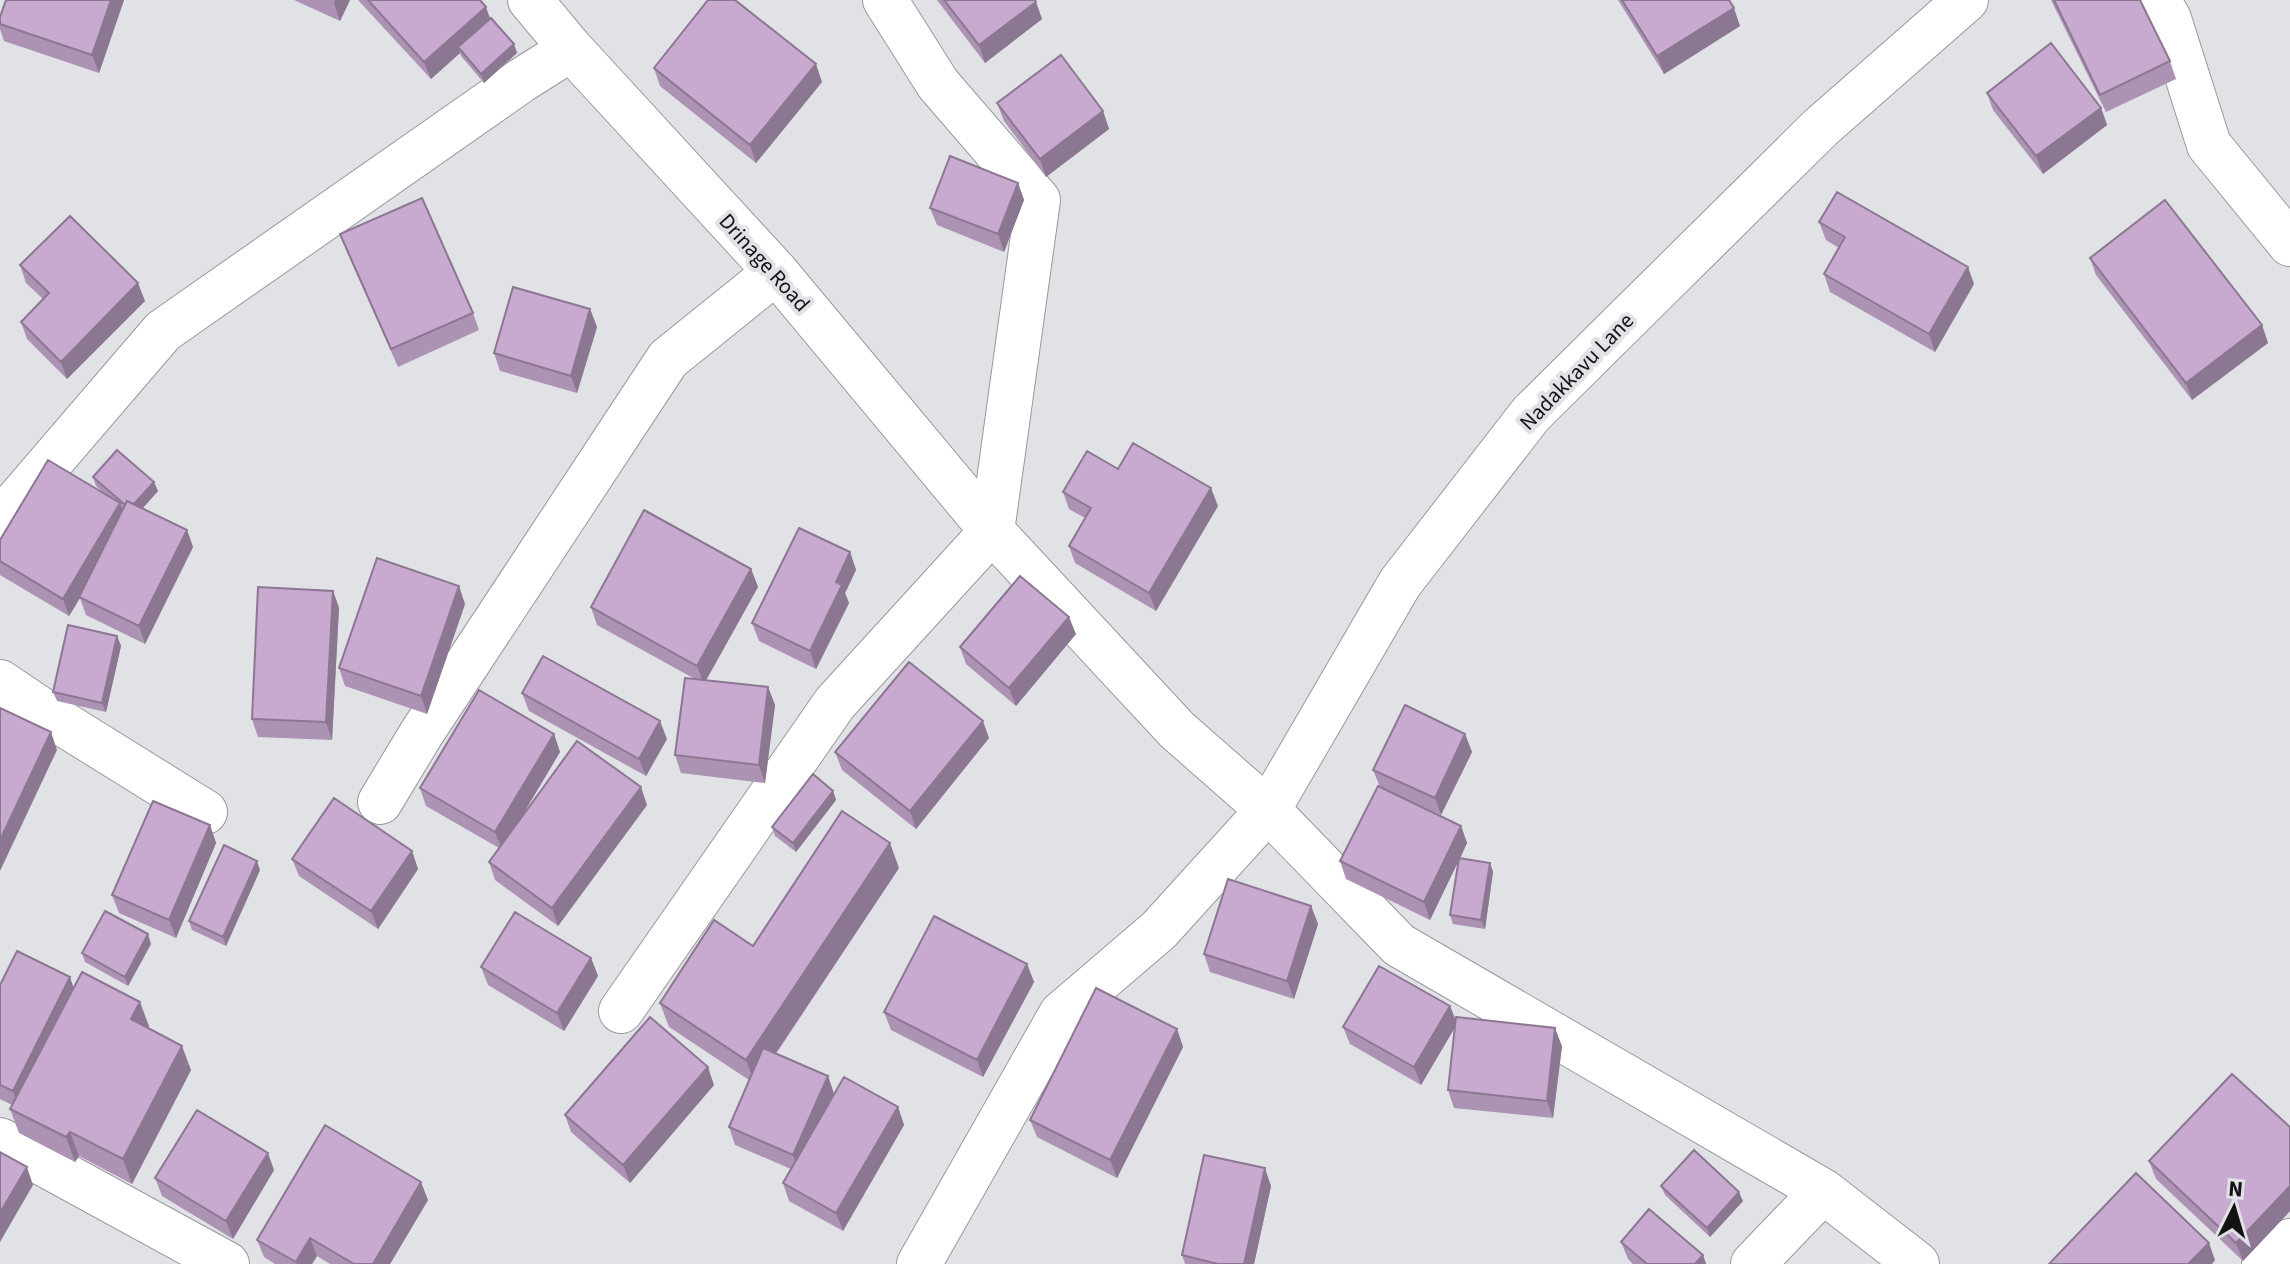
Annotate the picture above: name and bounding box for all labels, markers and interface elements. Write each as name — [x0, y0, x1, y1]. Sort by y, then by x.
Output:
street label: Drinage Road — [711, 206, 817, 319]
street label: Nadakkavu Lane — [1512, 306, 1641, 438]
north arrow — [2194, 1168, 2274, 1248]
text: N — [2227, 1172, 2244, 1206]

